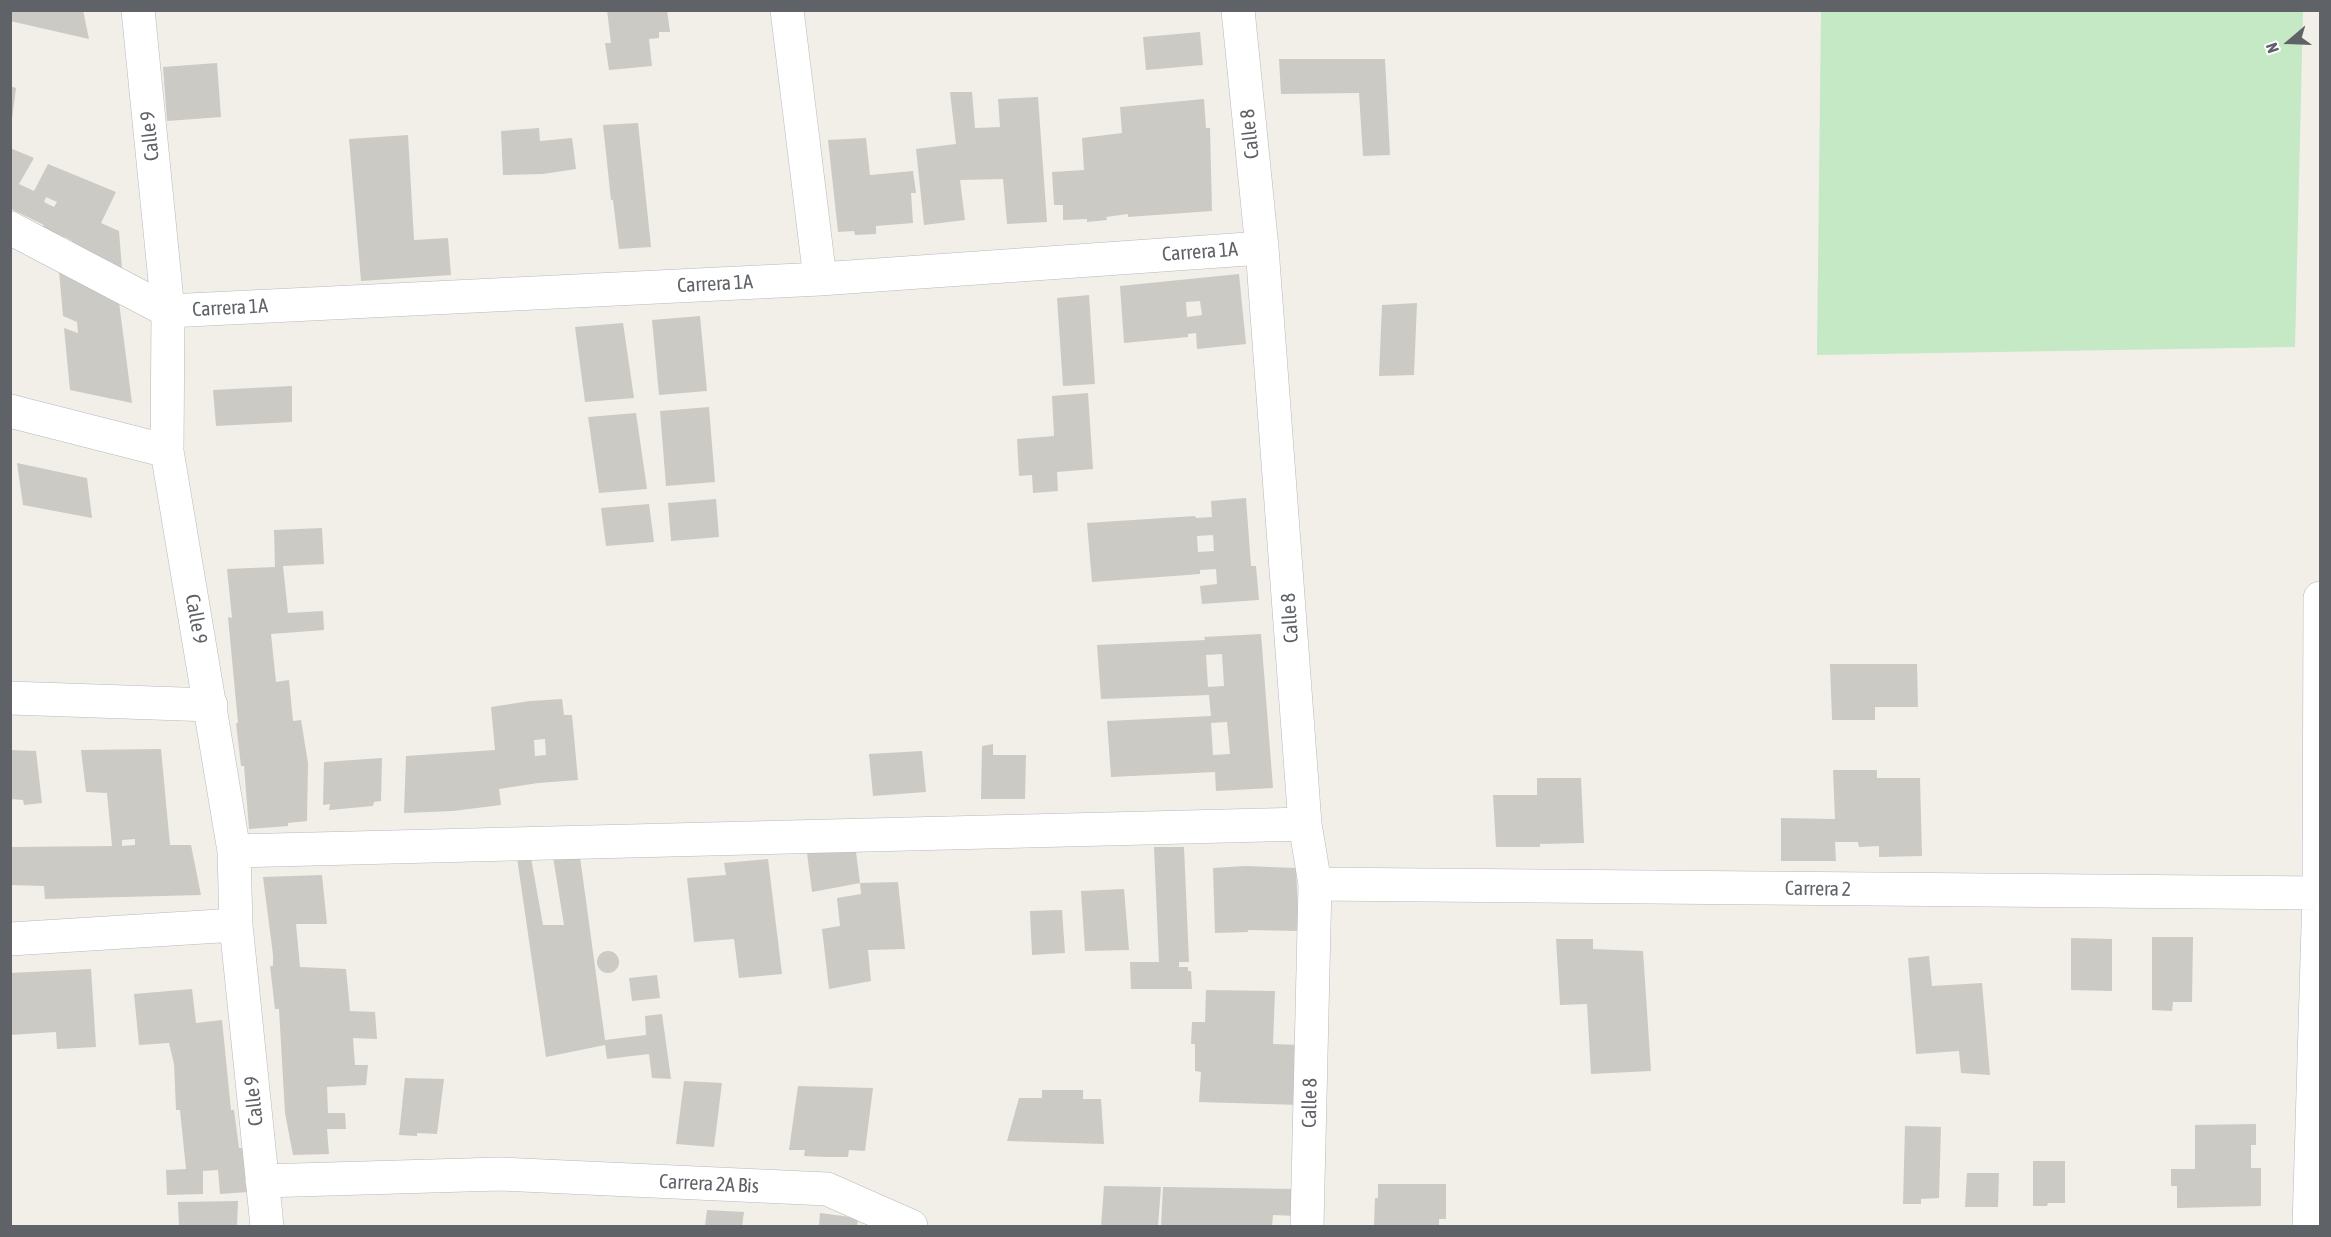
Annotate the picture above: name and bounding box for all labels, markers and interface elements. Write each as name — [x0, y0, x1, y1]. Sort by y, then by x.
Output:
north arrow — [2259, 12, 2319, 72]
text: N — [2262, 40, 2282, 55]
street label: Calle 8 — [1235, 108, 1265, 160]
street label: Calle 9 — [135, 110, 165, 162]
street label: Carrera 1A — [1161, 237, 1239, 267]
street label: Carrera 1A — [676, 270, 754, 298]
street label: Carrera 1A — [191, 294, 269, 322]
street label: Calle 9 — [180, 592, 212, 646]
street label: Calle 8 — [1276, 592, 1304, 644]
street label: Carrera 2 — [1785, 876, 1851, 902]
street label: Calle 9 — [239, 1075, 269, 1127]
street label: Calle 8 — [1298, 1078, 1322, 1128]
street label: Carrera 2A Bis — [659, 1169, 759, 1199]

